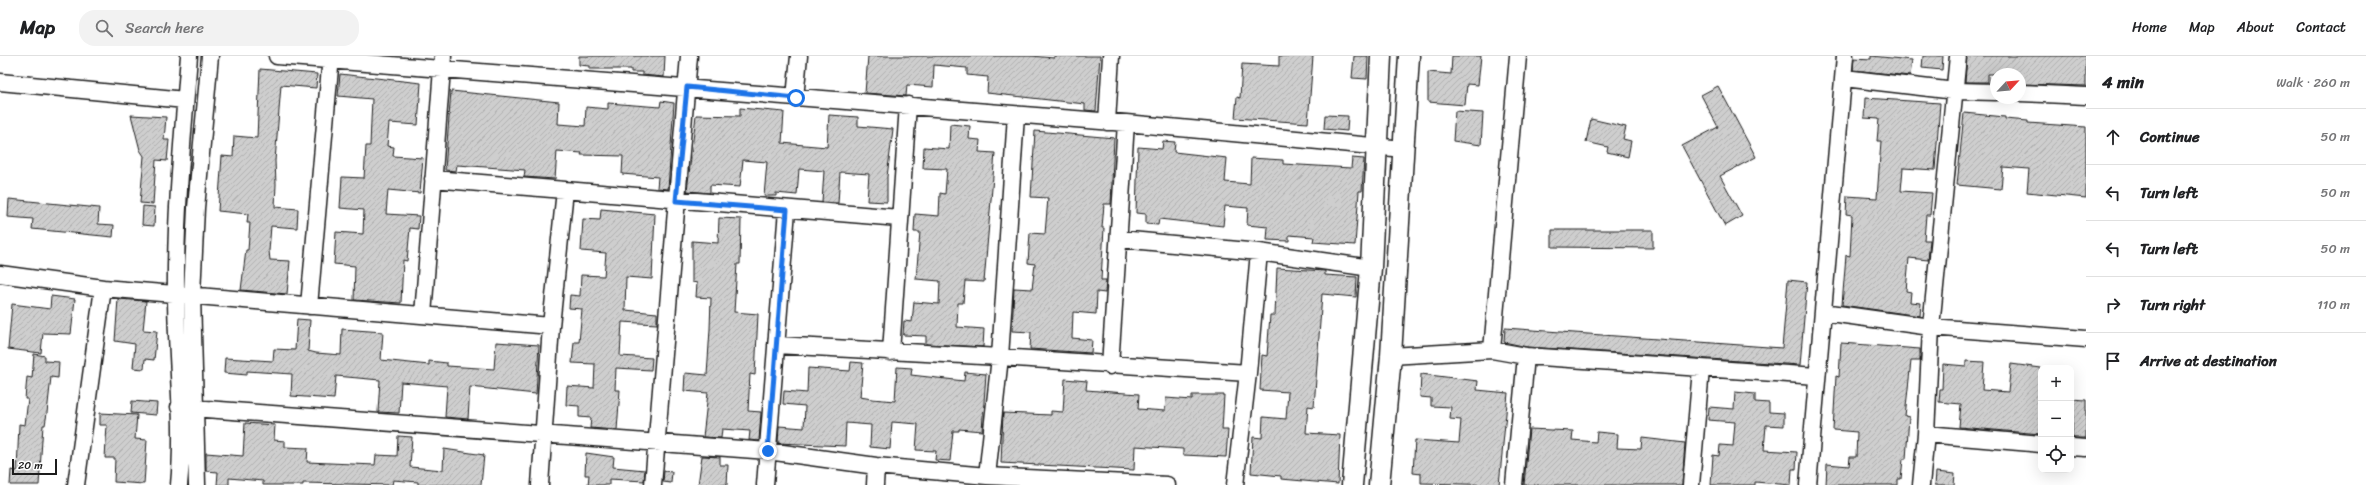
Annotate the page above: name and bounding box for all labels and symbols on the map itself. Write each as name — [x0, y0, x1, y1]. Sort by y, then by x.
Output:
north arrow — [1990, 68, 2026, 104]
route start — [787, 89, 805, 107]
route end — [759, 442, 777, 460]
scale bar — [12, 457, 57, 476]

